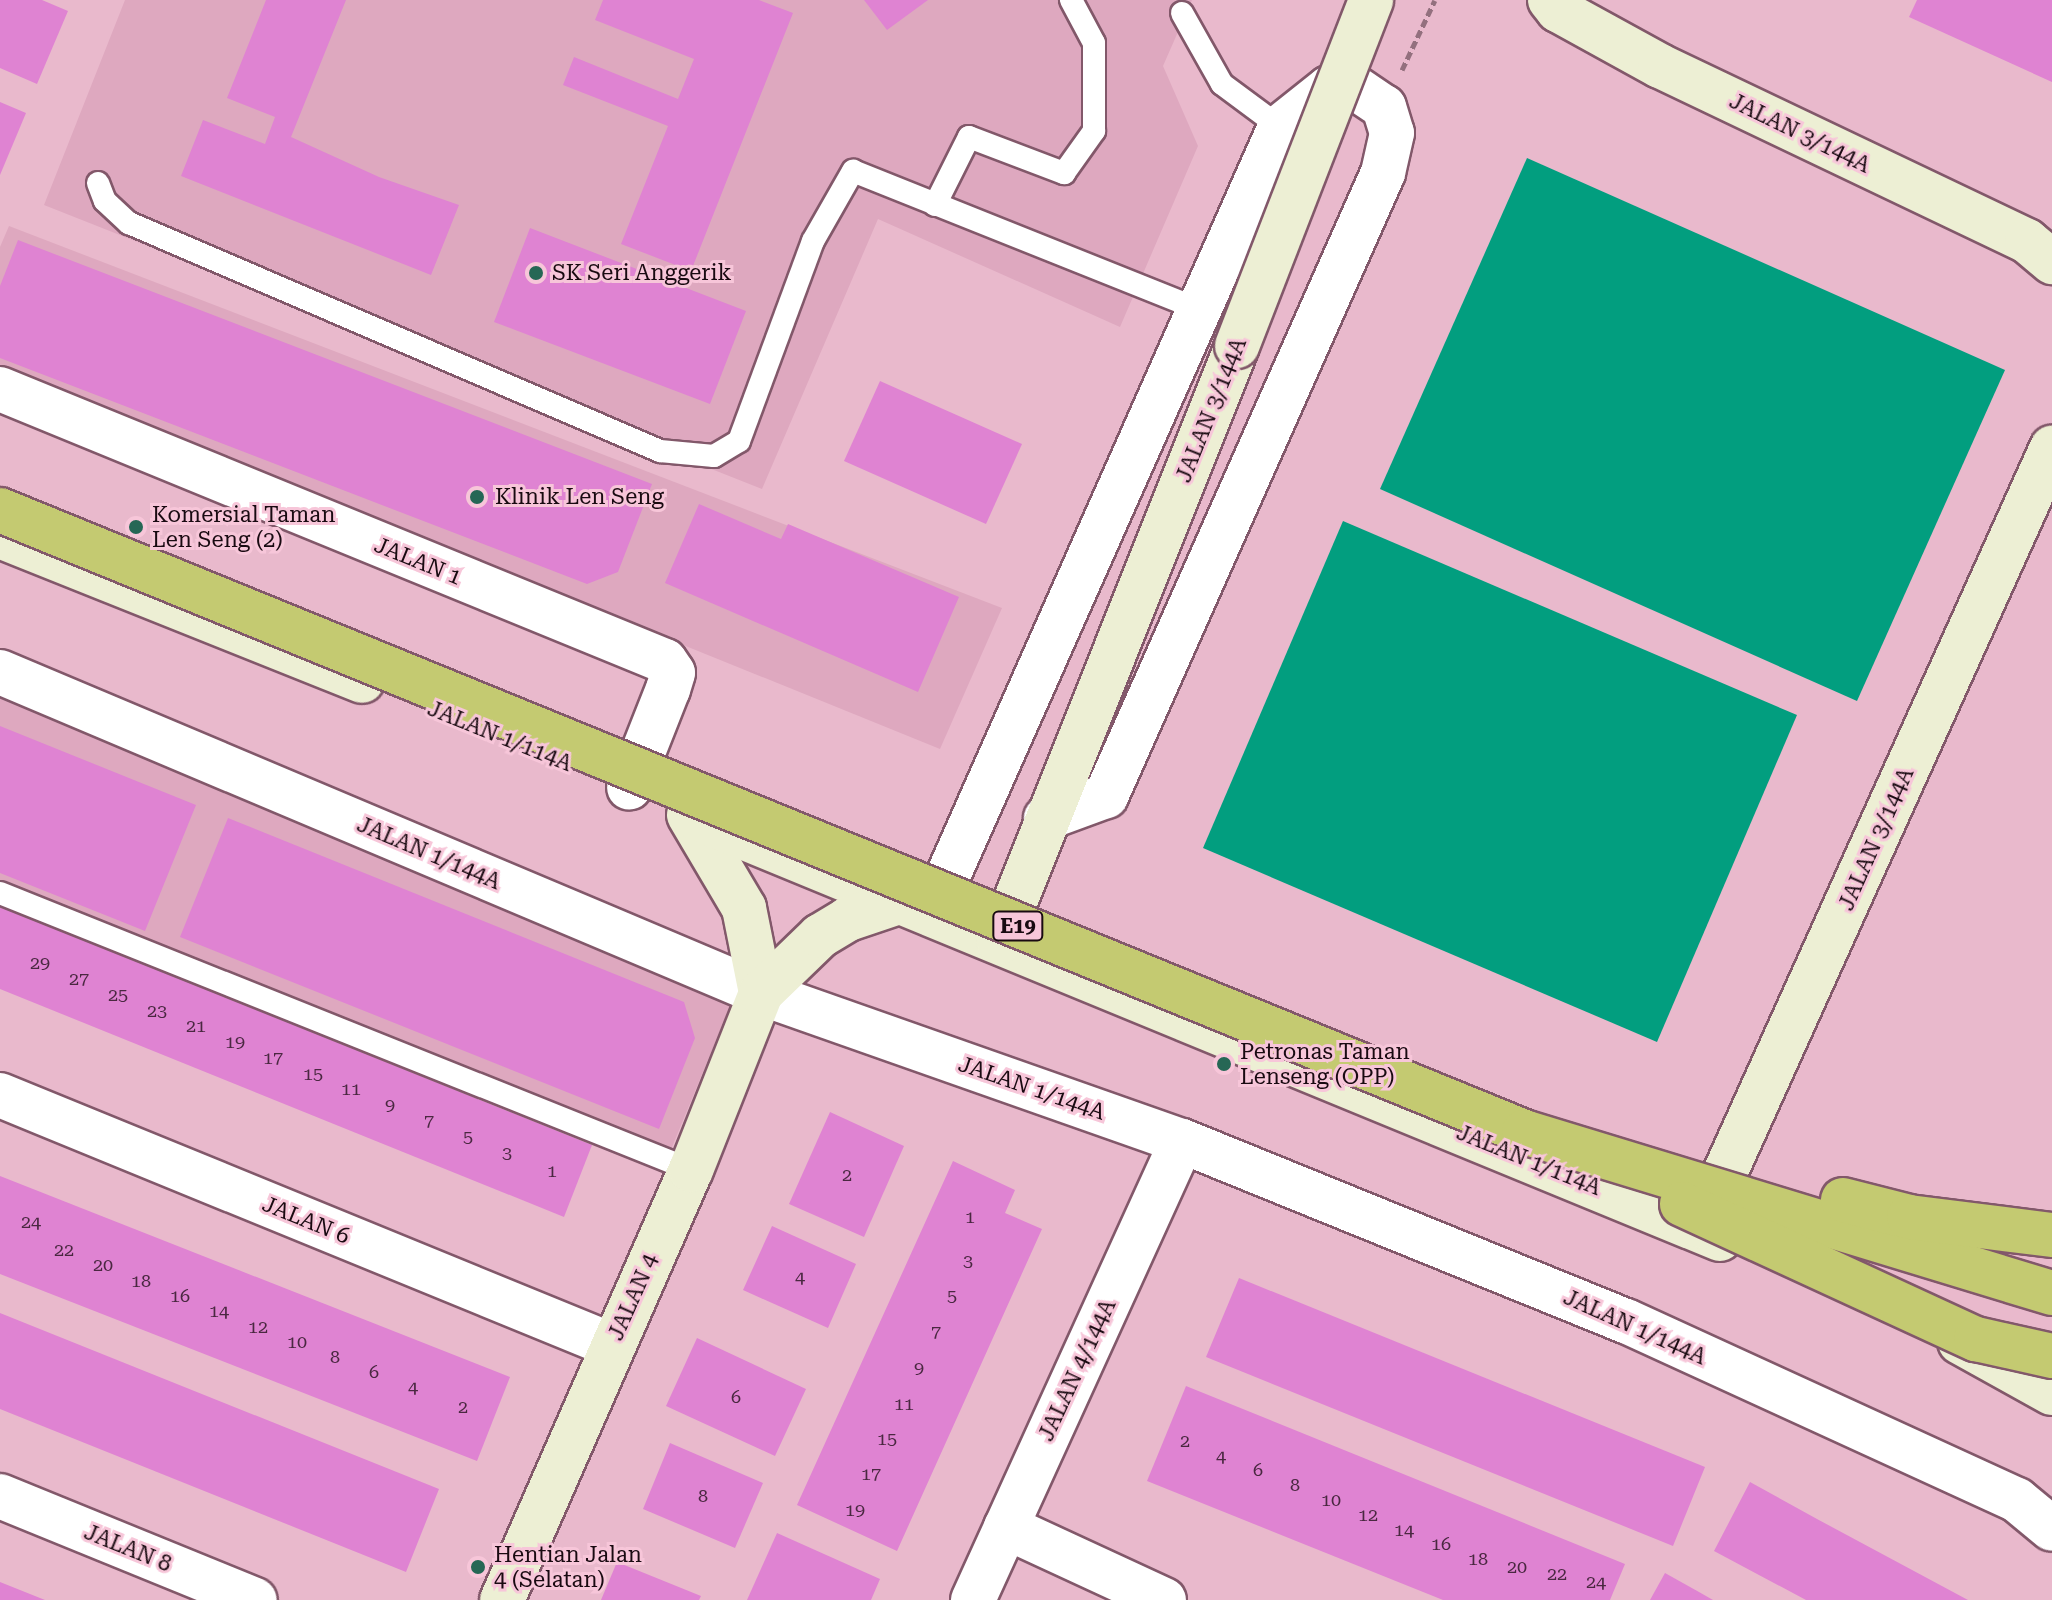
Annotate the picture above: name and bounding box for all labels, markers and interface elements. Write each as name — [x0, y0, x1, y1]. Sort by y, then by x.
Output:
street label: JALAN 3/144A — [1725, 88, 1875, 178]
place label: SK Seri Anggerik — [552, 260, 731, 286]
marker: SK Seri Anggerik — [527, 264, 545, 282]
street label: JALAN 3/144A — [1170, 334, 1252, 486]
place label: Klinik Len Seng — [495, 484, 664, 510]
marker: Klinik Len Seng — [466, 486, 488, 508]
place label: Komersial Taman Len Seng (2) — [152, 501, 335, 552]
marker: Komersial Taman Len Seng (2) — [127, 518, 145, 536]
street label: JALAN 1 — [370, 532, 466, 590]
street label: JALAN 1/114A — [424, 695, 576, 777]
street label: JALAN 3/144A — [1833, 764, 1919, 914]
street label: JALAN 1/144A — [353, 811, 505, 895]
road number: E19 — [992, 910, 1044, 942]
house number: 29 — [30, 952, 50, 974]
house number: 27 — [69, 968, 89, 990]
house number: 25 — [108, 984, 128, 1006]
house number: 23 — [147, 1000, 167, 1022]
house number: 21 — [186, 1015, 206, 1037]
house number: 19 — [225, 1031, 245, 1053]
place label: Petronas Taman Lenseng (OPP) — [1240, 1038, 1410, 1090]
house number: 17 — [263, 1047, 283, 1069]
street label: JALAN 1/144A — [955, 1051, 1109, 1125]
marker: Petronas Taman Lenseng (OPP) — [1215, 1055, 1233, 1073]
house number: 15 — [303, 1063, 323, 1085]
house number: 11 — [341, 1078, 361, 1100]
house number: 9 — [385, 1094, 395, 1116]
house number: 7 — [424, 1110, 434, 1132]
street label: JALAN 1/114A — [1453, 1119, 1605, 1201]
house number: 5 — [463, 1126, 473, 1148]
house number: 3 — [502, 1142, 512, 1164]
house number: 1 — [547, 1160, 557, 1182]
house number: 2 — [842, 1164, 852, 1186]
street label: JALAN 6 — [258, 1191, 354, 1249]
house number: 1 — [965, 1206, 975, 1228]
house number: 24 — [21, 1211, 41, 1233]
house number: 22 — [54, 1239, 74, 1261]
street label: JALAN 4 — [602, 1250, 664, 1344]
house number: 3 — [963, 1250, 973, 1272]
house number: 20 — [93, 1254, 113, 1276]
house number: 4 — [795, 1266, 805, 1288]
house number: 18 — [131, 1270, 151, 1292]
street label: JALAN 1/144A — [1560, 1284, 1710, 1370]
house number: 16 — [170, 1285, 190, 1307]
house number: 5 — [947, 1285, 957, 1307]
street label: JALAN 4/144A — [1033, 1295, 1121, 1445]
house number: 14 — [209, 1300, 229, 1322]
house number: 12 — [248, 1316, 268, 1338]
house number: 7 — [931, 1321, 941, 1343]
house number: 10 — [287, 1331, 307, 1353]
house number: 8 — [330, 1346, 340, 1368]
house number: 9 — [914, 1357, 924, 1379]
house number: 6 — [369, 1361, 379, 1383]
house number: 4 — [408, 1376, 418, 1398]
house number: 6 — [731, 1386, 741, 1408]
house number: 11 — [894, 1393, 914, 1415]
house number: 2 — [458, 1396, 468, 1418]
house number: 15 — [877, 1428, 897, 1450]
house number: 2 — [1180, 1430, 1190, 1452]
house number: 4 — [1216, 1445, 1226, 1467]
house number: 6 — [1253, 1459, 1263, 1481]
house number: 17 — [861, 1463, 881, 1485]
house number: 8 — [1290, 1474, 1300, 1496]
house number: 8 — [698, 1485, 708, 1507]
house number: 10 — [1321, 1489, 1341, 1511]
house number: 19 — [845, 1499, 865, 1521]
house number: 12 — [1358, 1504, 1378, 1526]
street label: JALAN 8 — [80, 1519, 176, 1577]
house number: 14 — [1394, 1519, 1414, 1541]
house number: 16 — [1431, 1533, 1451, 1555]
place label: Hentian Jalan 4 (Selatan) — [494, 1541, 642, 1592]
house number: 18 — [1468, 1548, 1488, 1570]
house number: 20 — [1507, 1556, 1527, 1578]
marker: Hentian Jalan 4 (Selatan) — [469, 1558, 487, 1576]
house number: 22 — [1547, 1563, 1567, 1585]
house number: 24 — [1586, 1571, 1606, 1593]

